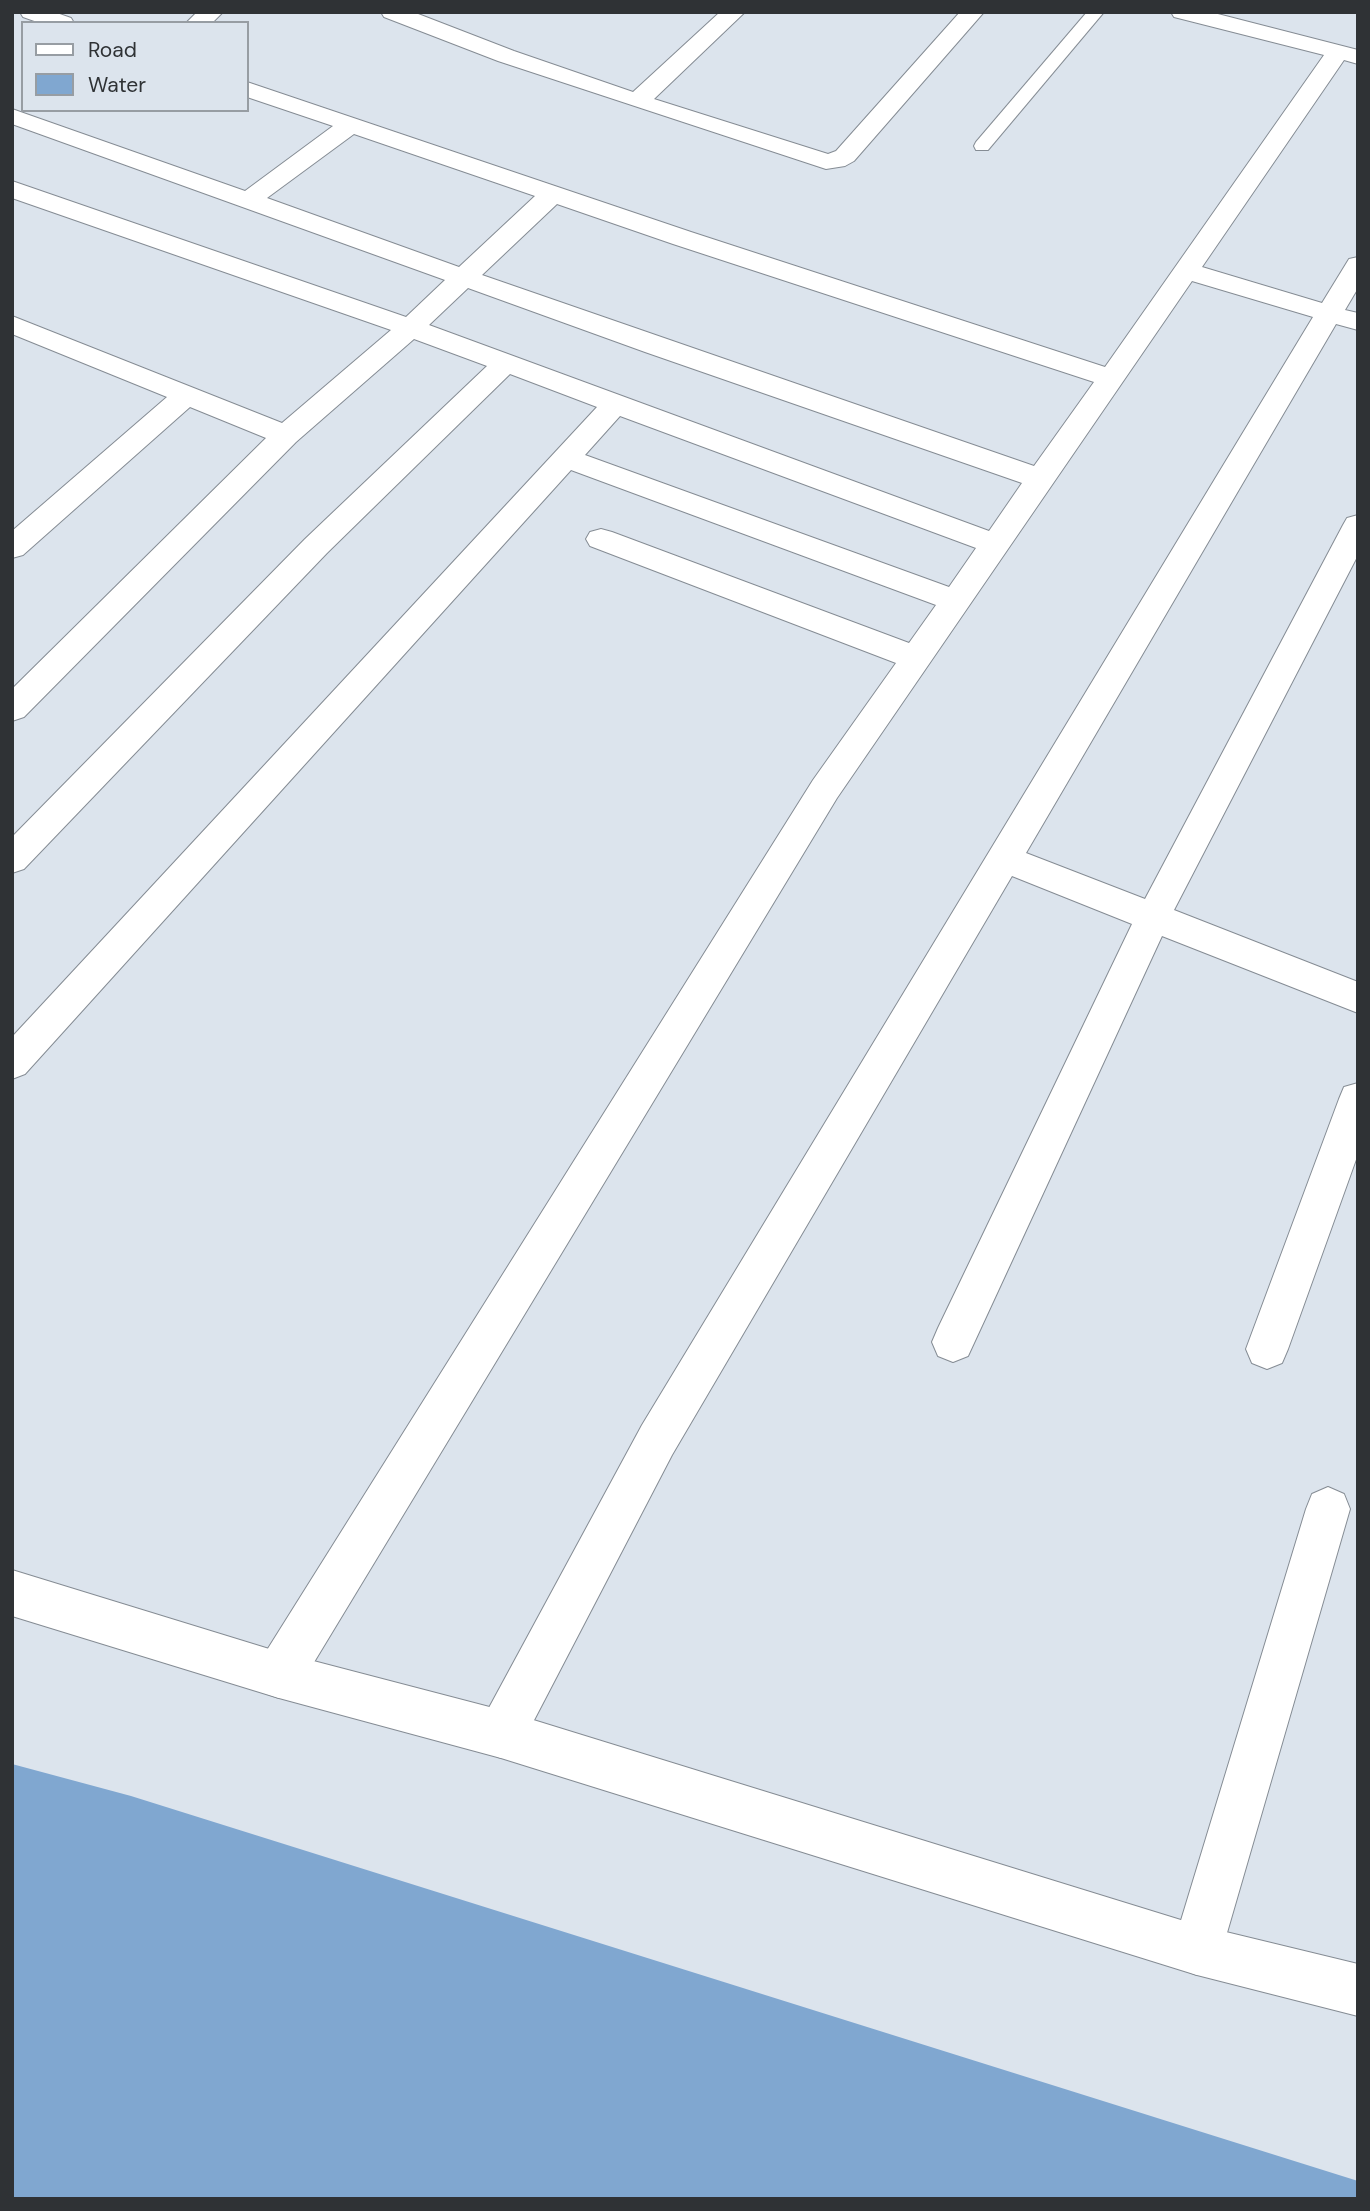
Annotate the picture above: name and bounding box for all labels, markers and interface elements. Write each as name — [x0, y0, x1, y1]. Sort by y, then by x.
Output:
legend — [21, 21, 248, 112]
text: Road — [88, 36, 137, 64]
text: Water — [88, 71, 146, 99]

